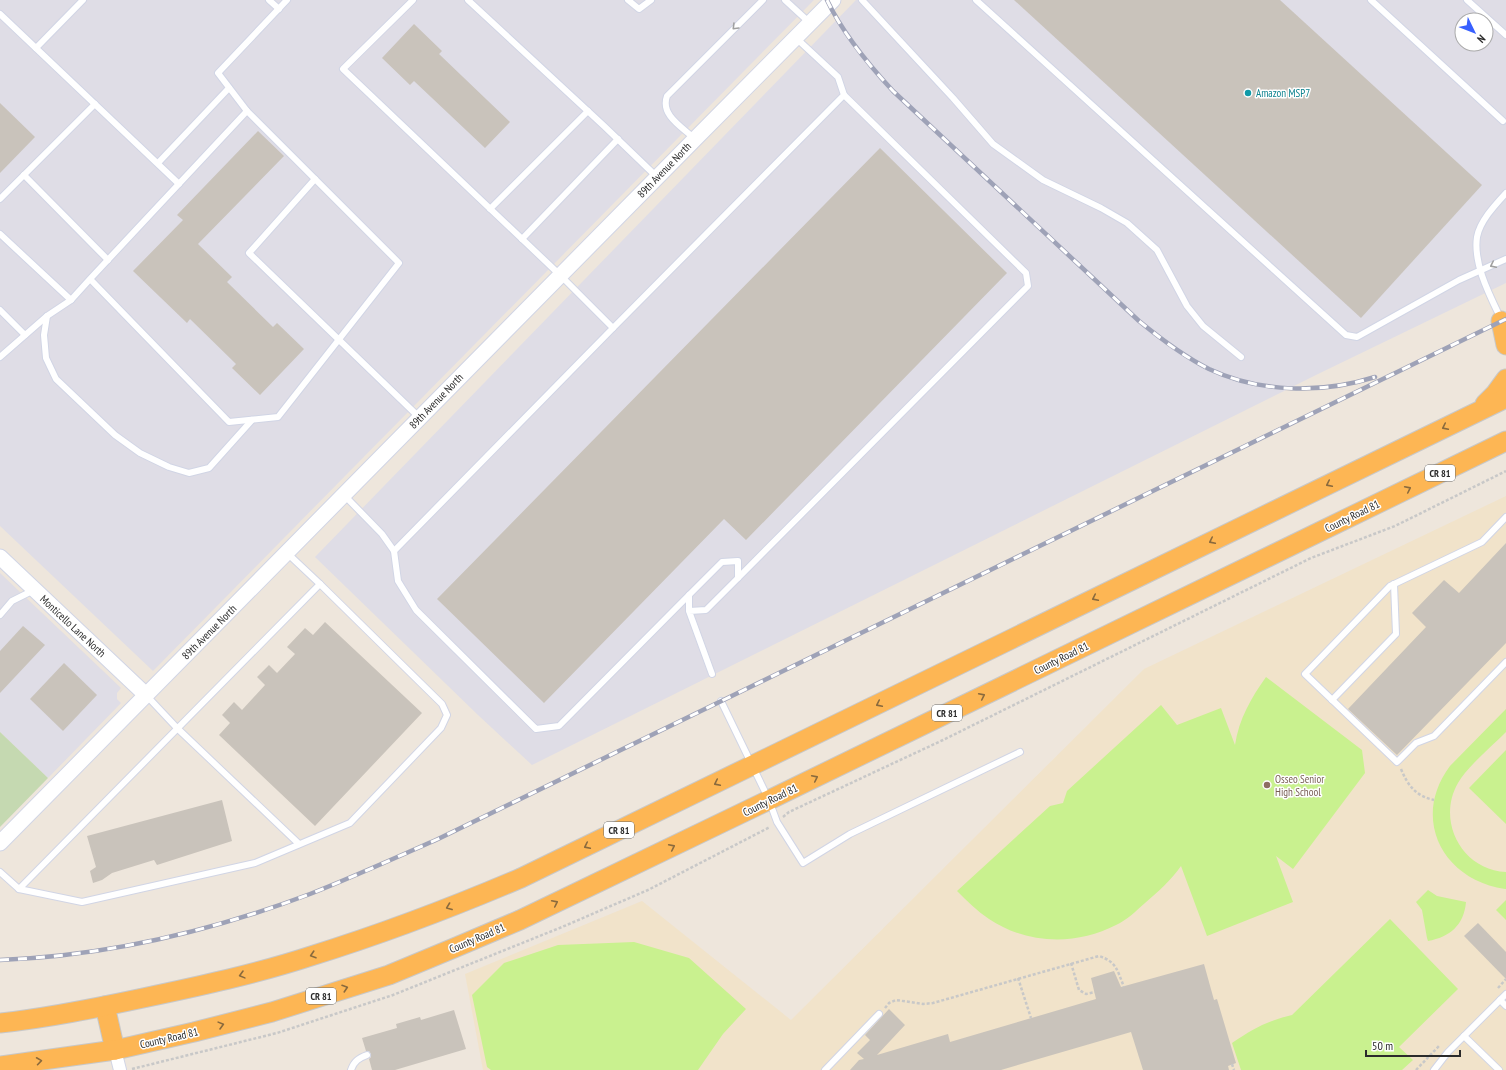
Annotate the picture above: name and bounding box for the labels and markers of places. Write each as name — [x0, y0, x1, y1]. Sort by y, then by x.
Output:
place label: Amazon MSP7 — [1256, 86, 1310, 100]
marker: Amazon MSP7 — [1243, 88, 1253, 98]
place label: Osseo Senior High School — [1275, 772, 1324, 799]
marker: Osseo Senior High School — [1262, 780, 1272, 790]

